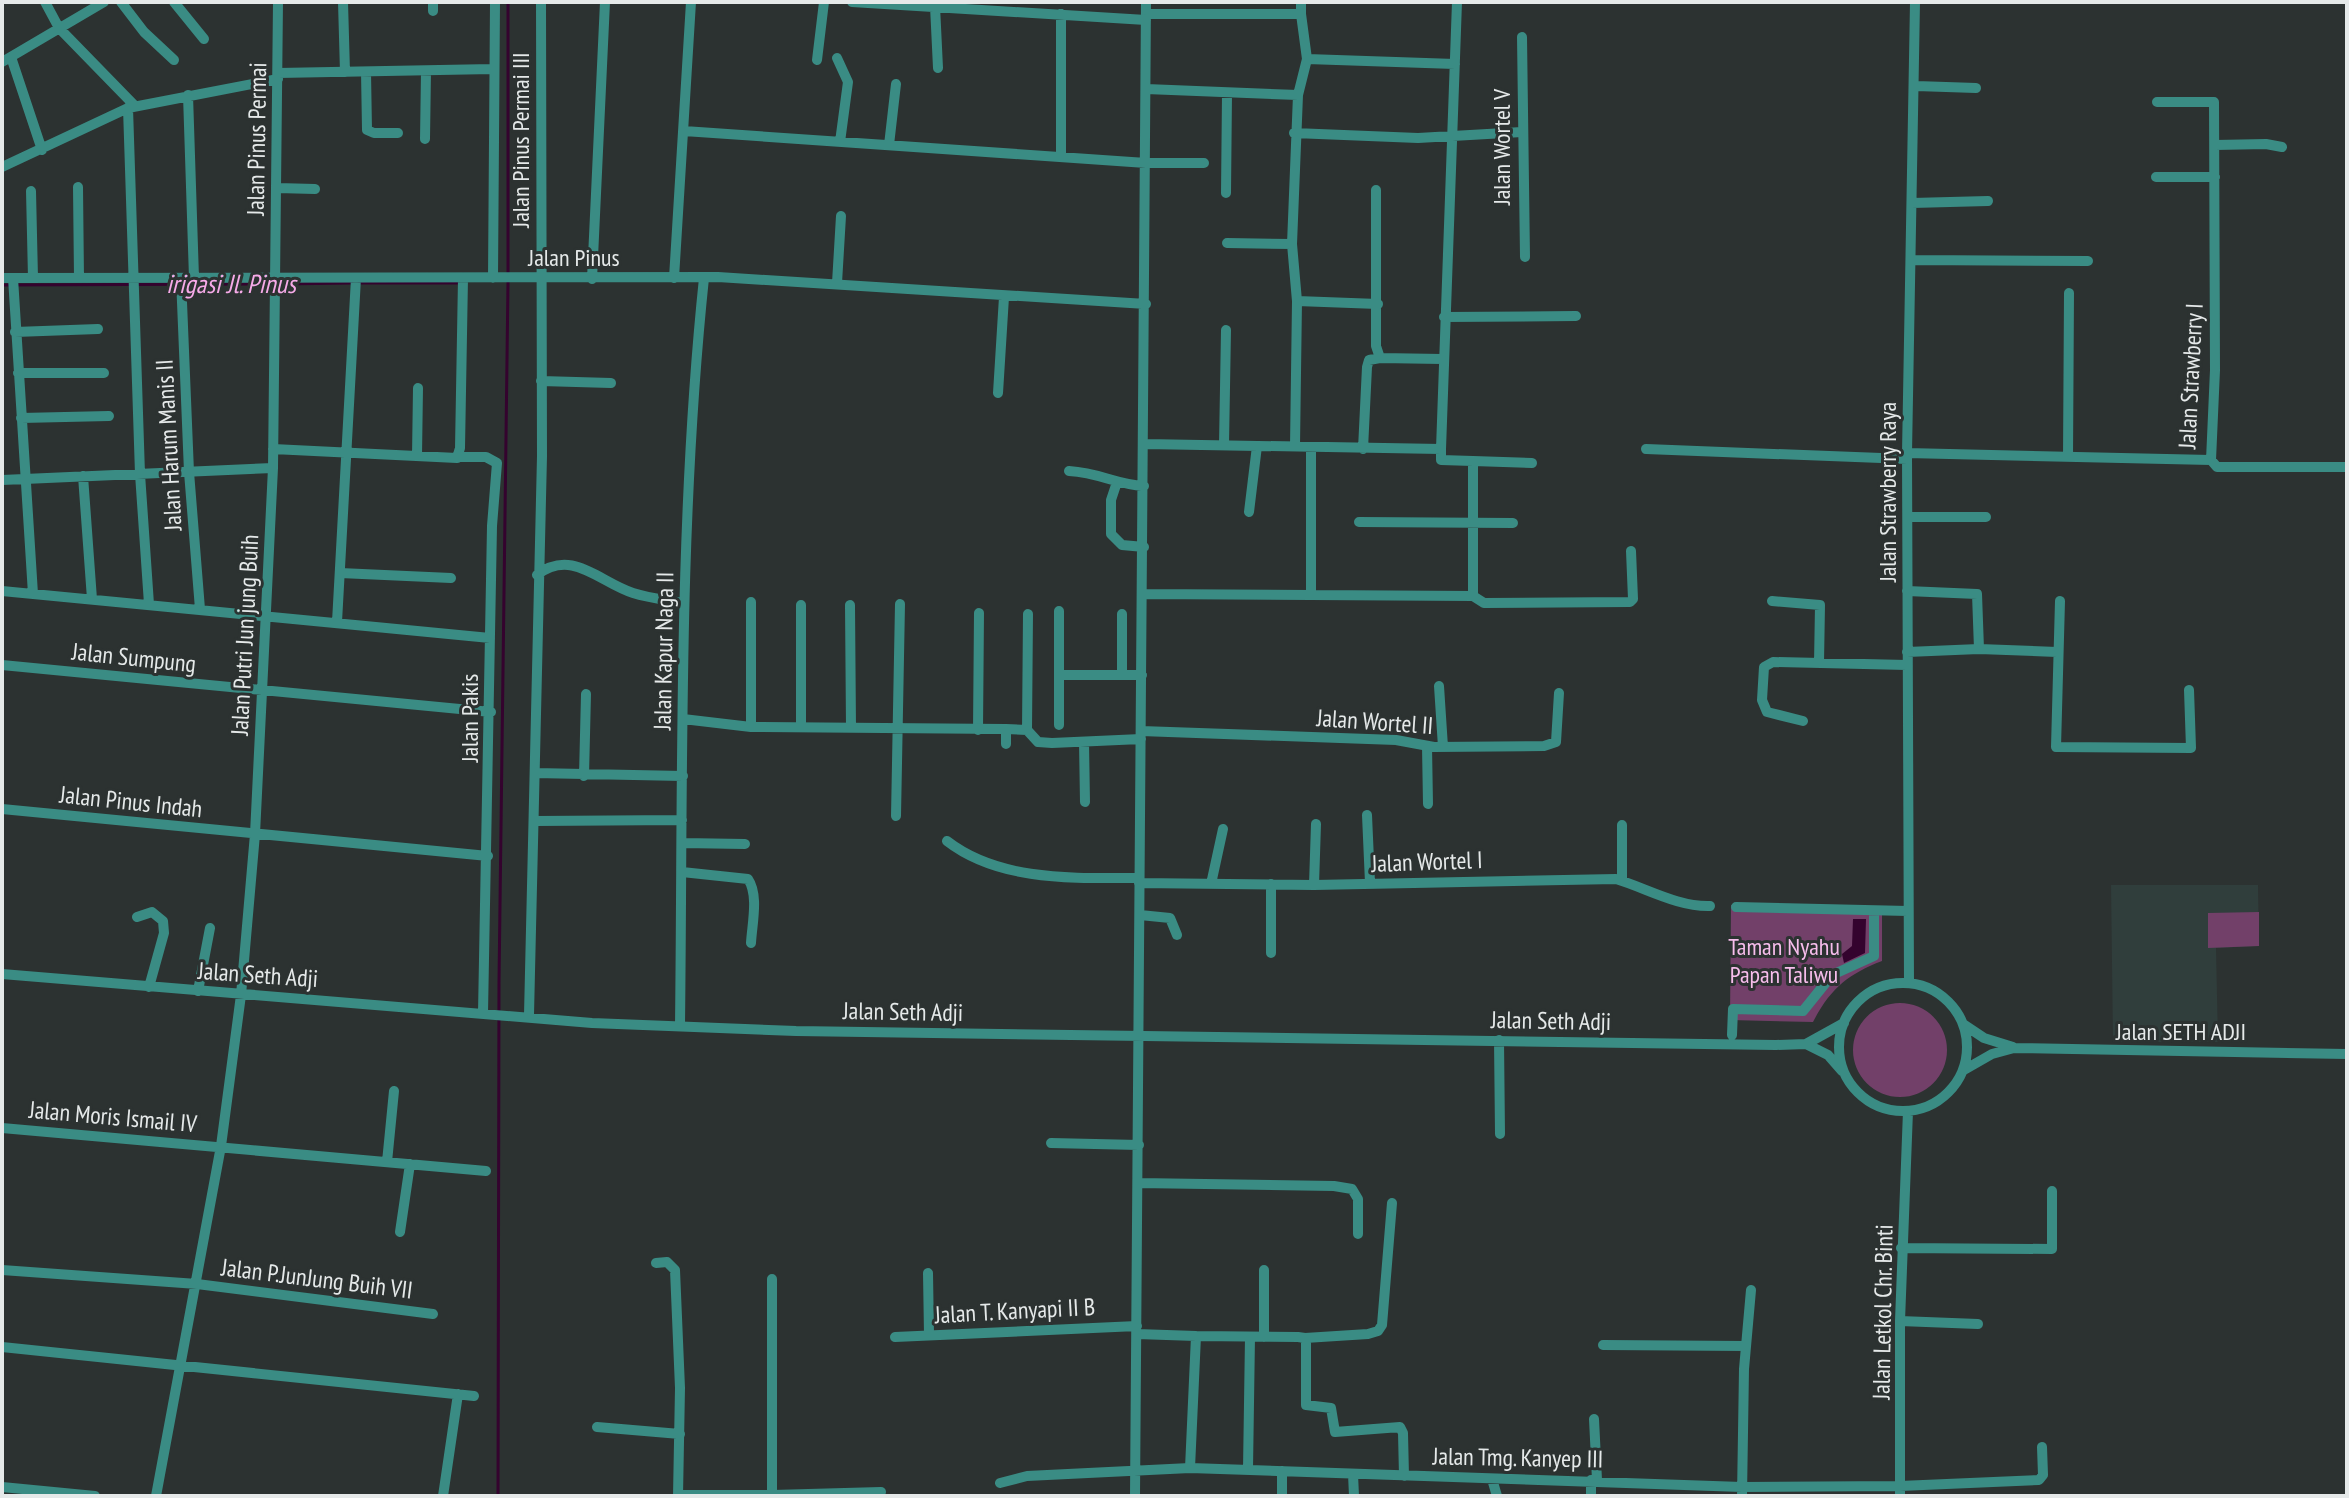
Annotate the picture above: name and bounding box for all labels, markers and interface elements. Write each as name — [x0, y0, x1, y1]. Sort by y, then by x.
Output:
street label: Jalan Pinus Permai III — [505, 52, 536, 229]
street label: Jalan Pinus Permai — [240, 62, 273, 217]
street label: Jalan Wortel V — [1486, 88, 1517, 206]
street label: Jalan Pinus — [527, 242, 620, 273]
water label: irigasi Jl. Pinus — [166, 267, 298, 300]
street label: Jalan Strawberry I — [2171, 302, 2210, 451]
street label: Jalan Harum Manis II — [149, 359, 189, 532]
street label: Jalan Strawberry Raya — [1872, 402, 1903, 583]
street label: Jalan Putri Jun jung Buih — [224, 534, 265, 737]
street label: Jalan Kapur Naga II — [647, 572, 680, 731]
street label: Jalan Sumpung — [70, 635, 197, 679]
street label: Jalan Pakis — [454, 674, 485, 763]
street label: Jalan Wortel II — [1315, 702, 1434, 741]
street label: Jalan Pinus Indah — [57, 779, 204, 824]
street label: Jalan Wortel I — [1370, 844, 1483, 879]
park label: Taman Nyahu Papan Taliwu — [1728, 931, 1840, 990]
street label: Jalan Seth Adji — [196, 955, 319, 994]
street label: Jalan Seth Adji — [842, 995, 963, 1028]
street label: Jalan Seth Adji — [1490, 1004, 1611, 1037]
street label: Jalan SETH ADJI — [2115, 1016, 2246, 1047]
street label: Jalan Moris Ismail IV — [27, 1094, 199, 1139]
street label: Jalan Letkol Chr. Binti — [1865, 1224, 1900, 1401]
street label: Jalan P.JunJung Buih VII — [219, 1251, 414, 1306]
street label: Jalan T. Kanyapi II B — [933, 1291, 1096, 1330]
street label: Jalan Tmg. Kanyep III — [1431, 1440, 1604, 1474]

